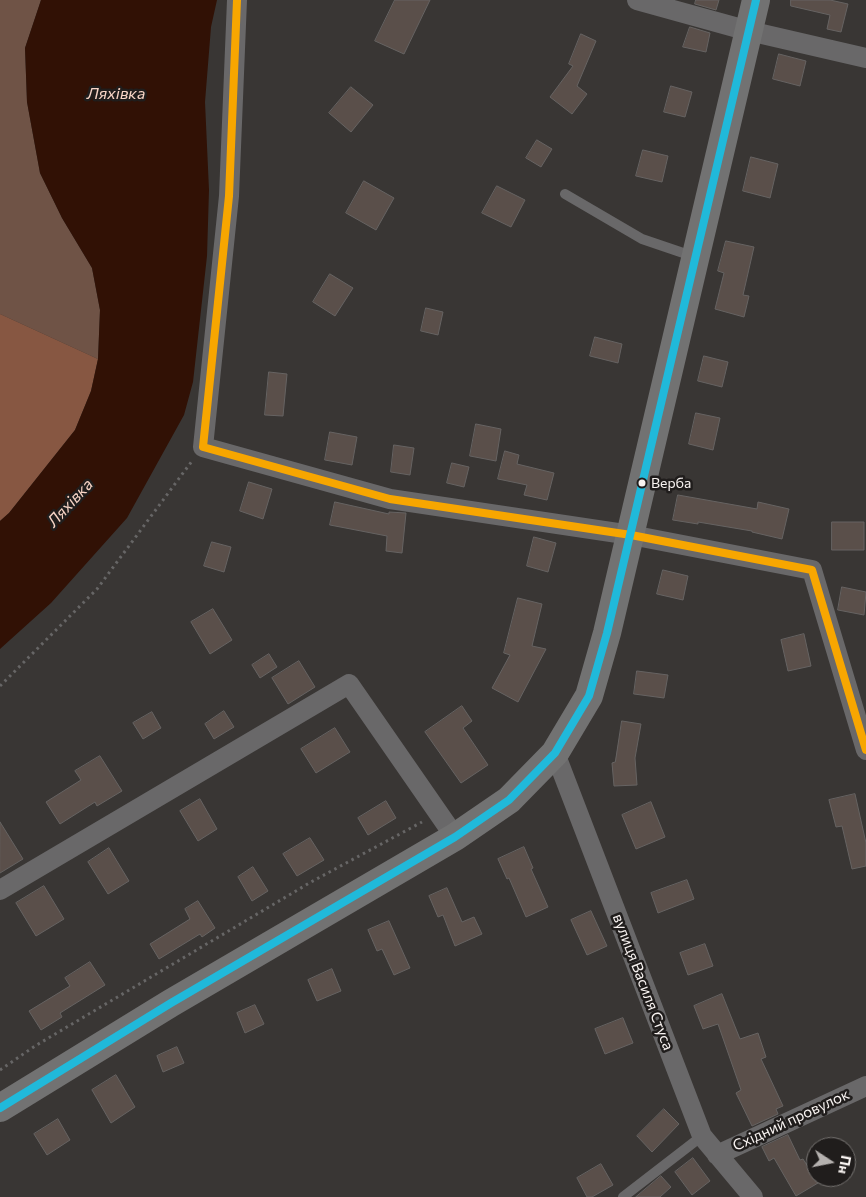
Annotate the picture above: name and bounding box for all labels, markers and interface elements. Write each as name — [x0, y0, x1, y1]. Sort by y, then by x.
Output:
water label: Ляхівка — [87, 84, 145, 104]
water label: Ляхівка — [43, 475, 97, 531]
place label: Верба — [651, 475, 691, 491]
marker: Верба — [637, 478, 647, 488]
street label: вулиця Василя Стуса — [609, 911, 677, 1053]
street label: Східний провулок — [730, 1085, 852, 1155]
north arrow — [806, 1137, 856, 1187]
text: Пн — [835, 1154, 855, 1175]

